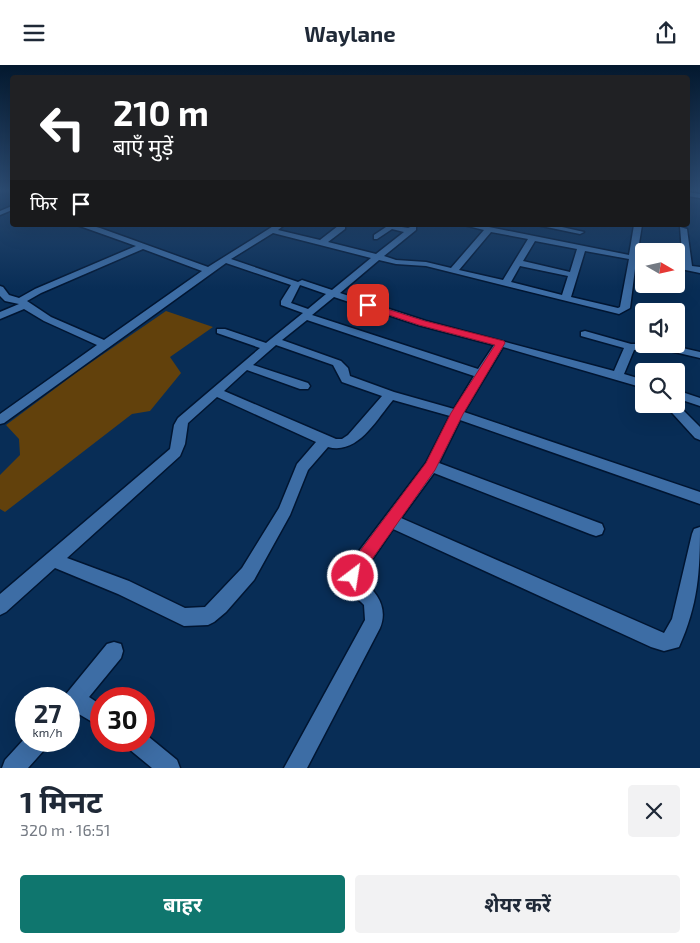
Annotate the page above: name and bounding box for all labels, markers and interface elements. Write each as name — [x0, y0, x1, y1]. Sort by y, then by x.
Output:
icon: menu — [20, 19, 48, 47]
icon: share — [652, 19, 680, 47]
text: Waylane — [304, 20, 396, 46]
text: 210 m — [113, 91, 209, 133]
icon: left — [30, 95, 95, 160]
text: बाएँ मुड़ें — [113, 133, 173, 159]
icon: arrive — [67, 190, 95, 218]
text: फिर — [30, 191, 57, 214]
north arrow — [635, 243, 685, 293]
map controls — [635, 243, 685, 413]
pin — [347, 284, 389, 326]
icon: arrive — [354, 291, 382, 319]
button: sound — [635, 303, 685, 353]
button: search — [635, 363, 685, 413]
position arrow — [326, 549, 378, 601]
speed limit sign: 30 — [90, 687, 155, 752]
text: 27 — [34, 698, 61, 728]
text: km/h — [33, 725, 62, 739]
text: 1 मिनट — [20, 783, 102, 819]
button: close — [628, 785, 680, 837]
text: 320 m · 16:51 — [20, 820, 110, 839]
button: बाहर — [20, 875, 345, 933]
button: शेयर करें — [355, 875, 680, 933]

